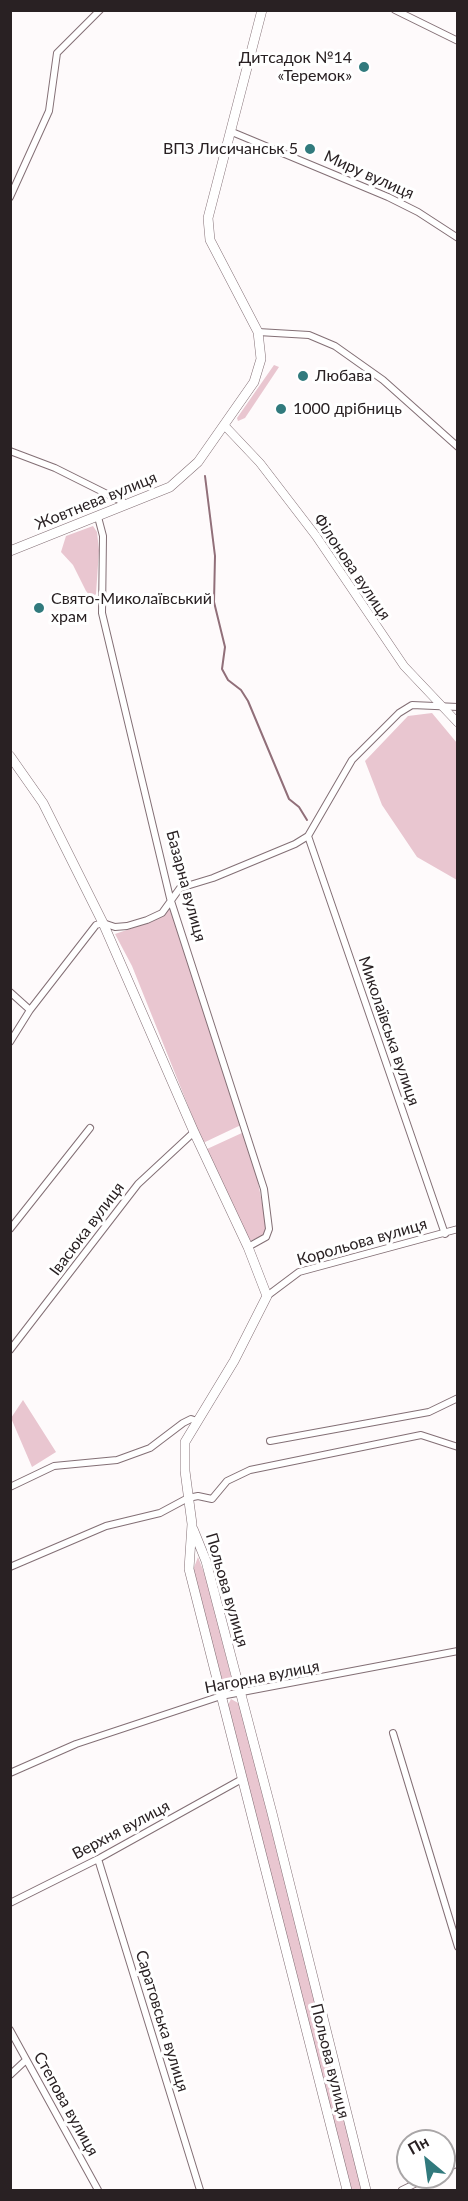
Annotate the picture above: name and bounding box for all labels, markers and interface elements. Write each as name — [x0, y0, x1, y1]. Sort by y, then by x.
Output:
place label: Дитсадок №14 «Теремок» — [239, 48, 352, 86]
marker: Дитсадок №14 «Теремок» — [357, 60, 371, 74]
place label: ВПЗ Лисичанськ 5 — [163, 139, 298, 159]
marker: ВПЗ Лисичанськ 5 — [303, 142, 317, 156]
street label: Миру вулиця — [321, 147, 417, 203]
place label: Любава — [315, 366, 372, 386]
marker: Любава — [296, 369, 310, 383]
place label: 1000 дрібниць — [293, 399, 402, 419]
marker: 1000 дрібниць — [274, 402, 288, 416]
street label: Жовтнева вулиця — [32, 468, 160, 534]
street label: Філонова вулиця — [309, 510, 395, 624]
place label: Свято-Миколаївський храм — [51, 589, 212, 627]
marker: Свято-Миколаївський храм — [32, 601, 46, 615]
street label: Базарна вулиця — [162, 828, 210, 944]
street label: Миколаївська вулиця — [354, 954, 424, 1108]
street label: Івасюка вулиця — [46, 1178, 128, 1280]
street label: Корольова вулиця — [295, 1214, 429, 1270]
street label: Польова вулиця — [202, 1531, 252, 1649]
street label: Нагорна вулиця — [203, 1656, 321, 1698]
street label: Верхня вулиця — [69, 1796, 173, 1864]
street label: Саратовська вулиця — [131, 1948, 193, 2094]
street label: Польова вулиця — [306, 2002, 354, 2120]
street label: Степова вулиця — [29, 2049, 103, 2159]
north arrow — [396, 2129, 456, 2189]
text: Пн — [404, 2131, 432, 2158]

